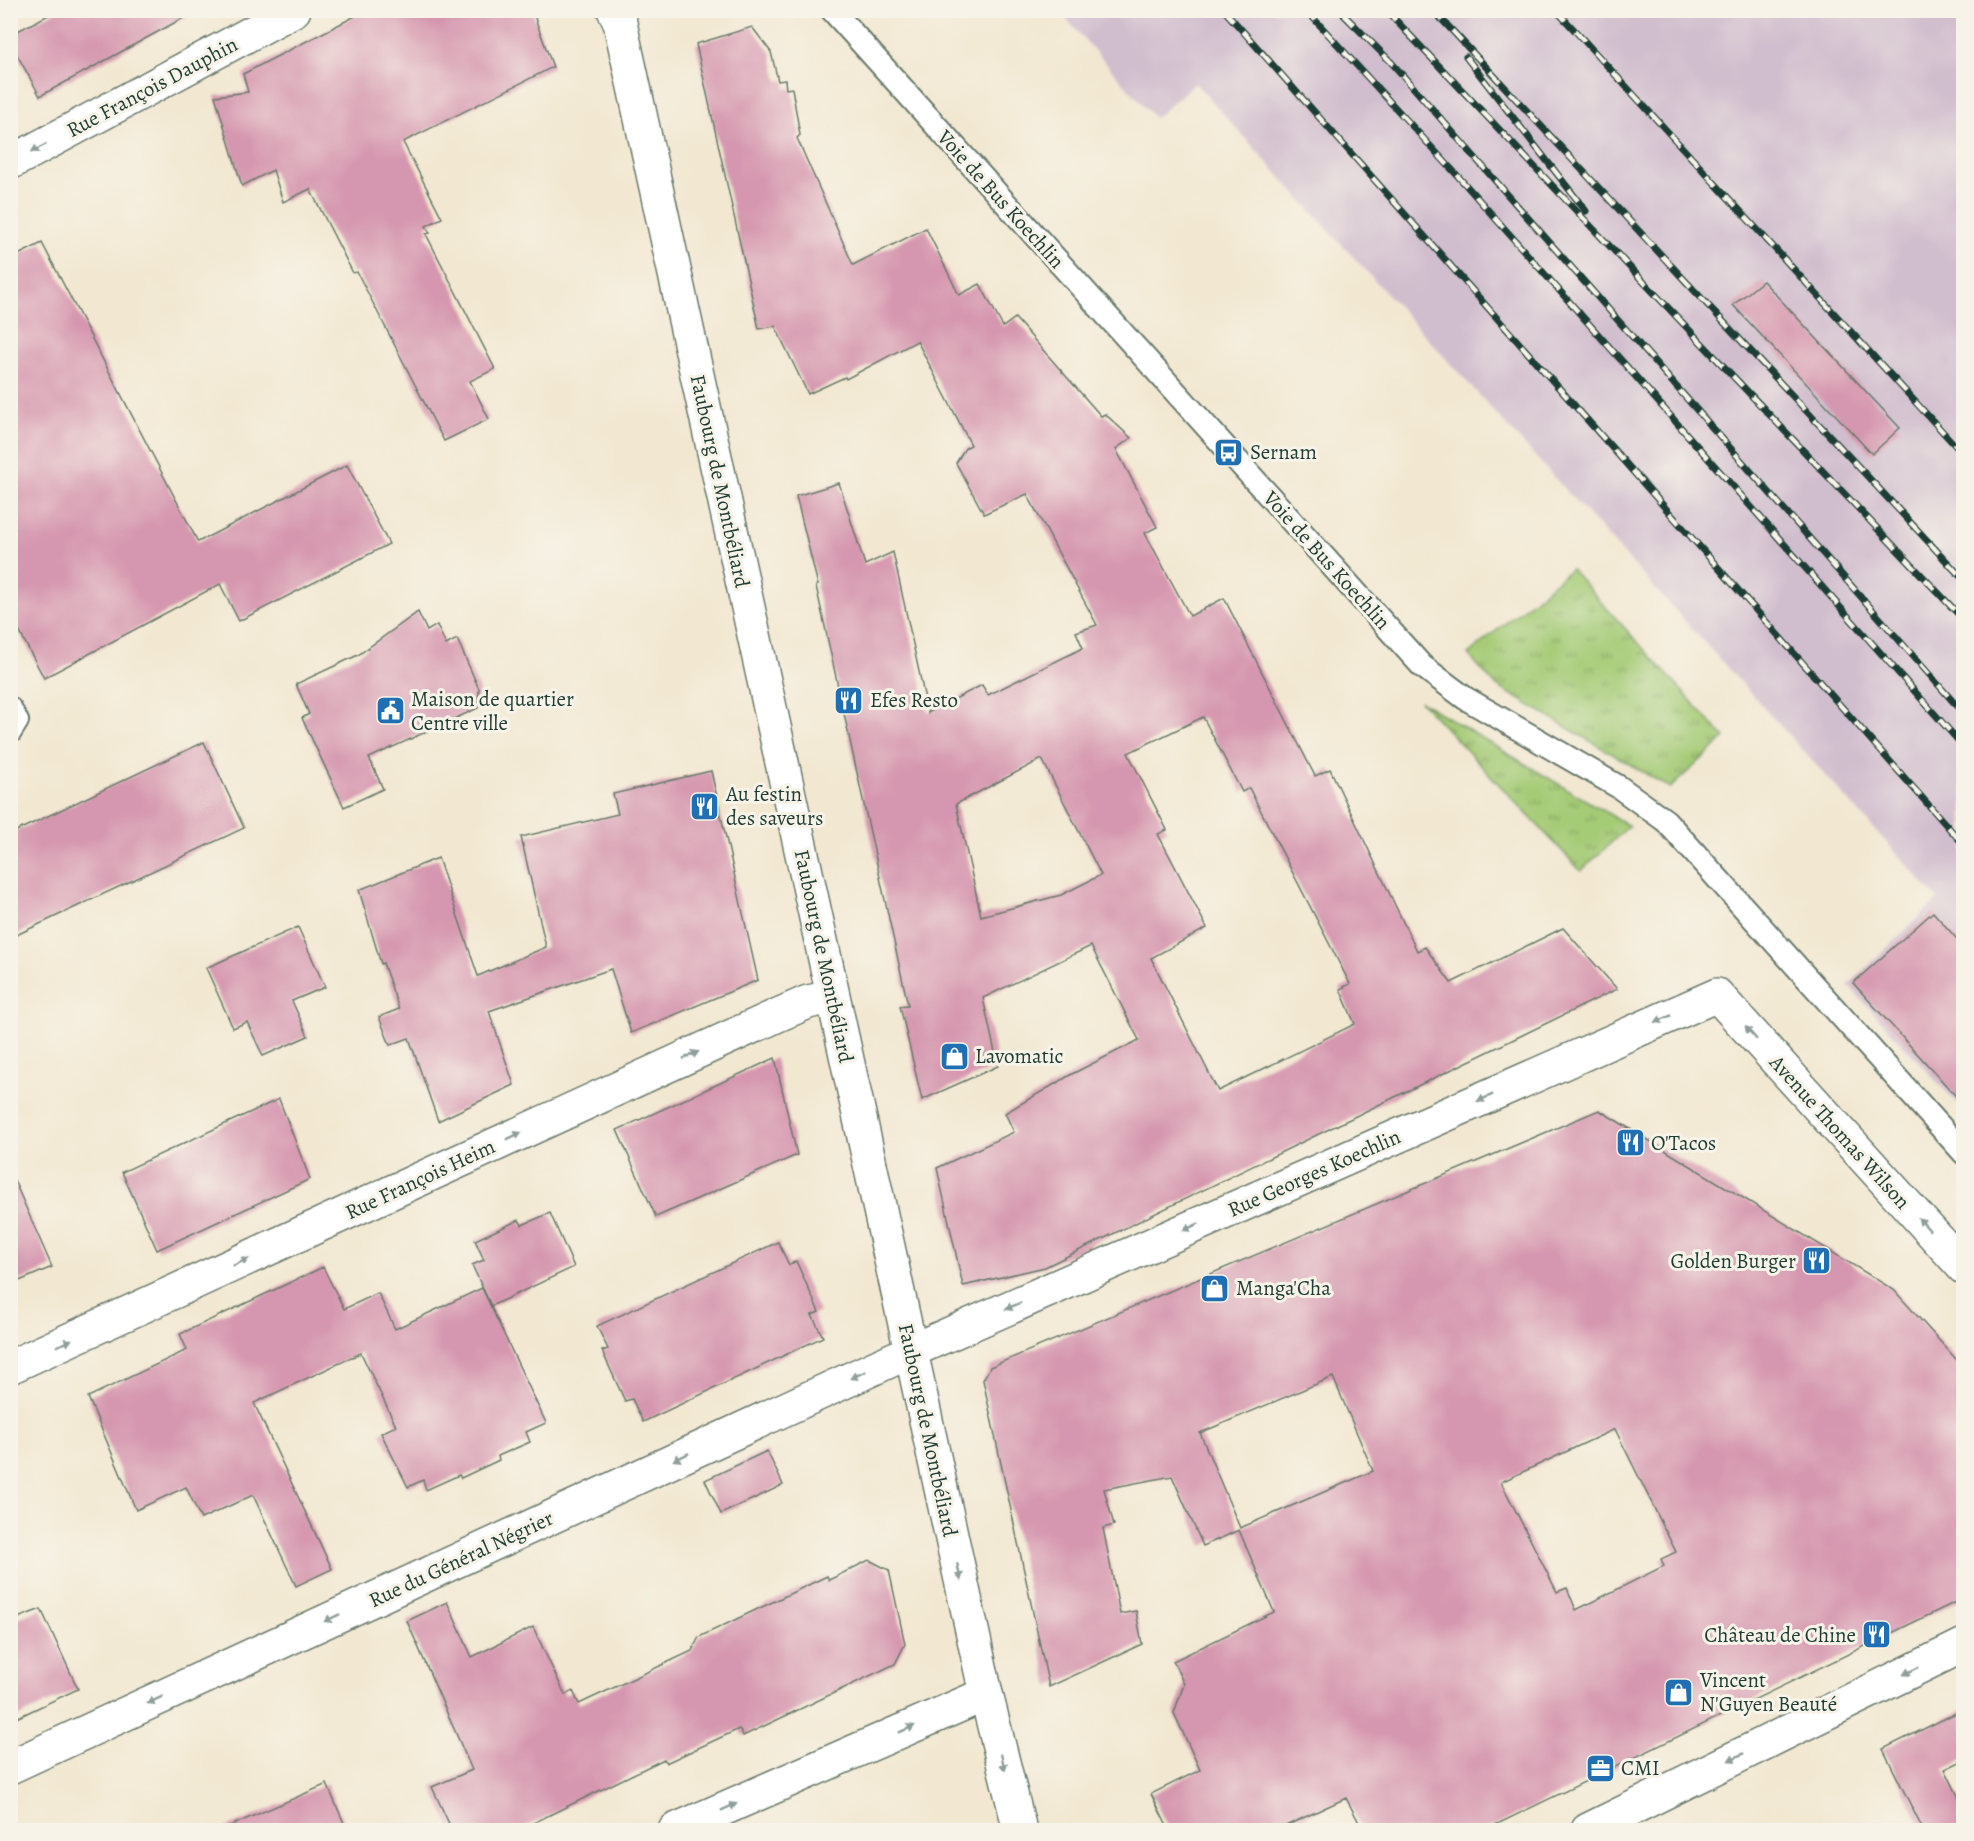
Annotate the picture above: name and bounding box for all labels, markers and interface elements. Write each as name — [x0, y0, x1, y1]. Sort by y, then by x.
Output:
street label: Rue François Dauphin — [62, 30, 242, 144]
street label: Voie de Bus Koechlin — [930, 123, 1071, 274]
one-way arrow — [31, 143, 48, 153]
street label: Faubourg de Montbéliard — [684, 372, 756, 591]
bus stop icon: Sernam — [1213, 436, 1245, 468]
place label: Sernam — [1250, 438, 1317, 466]
street label: Voie de Bus Koechlin — [1256, 484, 1397, 635]
restaurant icon: Efes Resto — [833, 684, 865, 716]
place label: Maison de quartier Centre ville — [411, 685, 574, 737]
place label: Efes Resto — [870, 686, 958, 714]
public building icon: Maison de quartier Centre ville — [374, 695, 406, 727]
place label: Au festin des saveurs — [725, 780, 823, 832]
restaurant icon: Au festin des saveurs — [689, 790, 721, 822]
street label: Faubourg de Montbéliard — [788, 847, 860, 1066]
one-way arrow — [1654, 1014, 1672, 1024]
one-way arrow — [1745, 1026, 1758, 1041]
shop icon: Lavomatic — [938, 1040, 970, 1072]
place label: Lavomatic — [975, 1042, 1064, 1070]
street label: Avenue Thomas Wilson — [1763, 1048, 1917, 1215]
one-way arrow — [682, 1050, 700, 1060]
one-way arrow — [1476, 1093, 1494, 1103]
street label: Rue Georges Koechlin — [1223, 1122, 1405, 1224]
restaurant icon: O'Tacos — [1614, 1127, 1646, 1159]
place label: O'Tacos — [1651, 1129, 1716, 1157]
street label: Rue François Heim — [341, 1132, 499, 1226]
one-way arrow — [505, 1132, 522, 1141]
one-way arrow — [1917, 1217, 1931, 1232]
one-way arrow — [1182, 1222, 1200, 1232]
restaurant icon: Golden Burger — [1801, 1245, 1833, 1277]
place label: Golden Burger — [1671, 1247, 1796, 1275]
one-way arrow — [232, 1257, 249, 1266]
shop icon: Manga'Cha — [1199, 1272, 1231, 1304]
place label: Manga'Cha — [1236, 1274, 1331, 1302]
one-way arrow — [1004, 1302, 1022, 1311]
street label: Faubourg de Montbéliard — [892, 1321, 964, 1540]
one-way arrow — [55, 1338, 73, 1348]
one-way arrow — [849, 1371, 866, 1380]
one-way arrow — [671, 1452, 689, 1462]
street label: Rue du Général Négrier — [364, 1504, 558, 1614]
one-way arrow — [955, 1563, 964, 1582]
one-way arrow — [324, 1614, 341, 1623]
restaurant icon: Château de Chine — [1861, 1619, 1893, 1651]
place label: Château de Chine — [1704, 1621, 1856, 1649]
one-way arrow — [1902, 1665, 1920, 1675]
place label: Vincent N'Guyen Beauté — [1699, 1666, 1837, 1718]
shop icon: Vincent N'Guyen Beauté — [1663, 1676, 1695, 1708]
one-way arrow — [147, 1696, 164, 1705]
one-way arrow — [899, 1724, 916, 1733]
office icon: CMI — [1584, 1752, 1616, 1784]
one-way arrow — [998, 1753, 1008, 1771]
one-way arrow — [1728, 1753, 1745, 1762]
place label: CMI — [1621, 1754, 1660, 1782]
one-way arrow — [720, 1802, 738, 1812]

